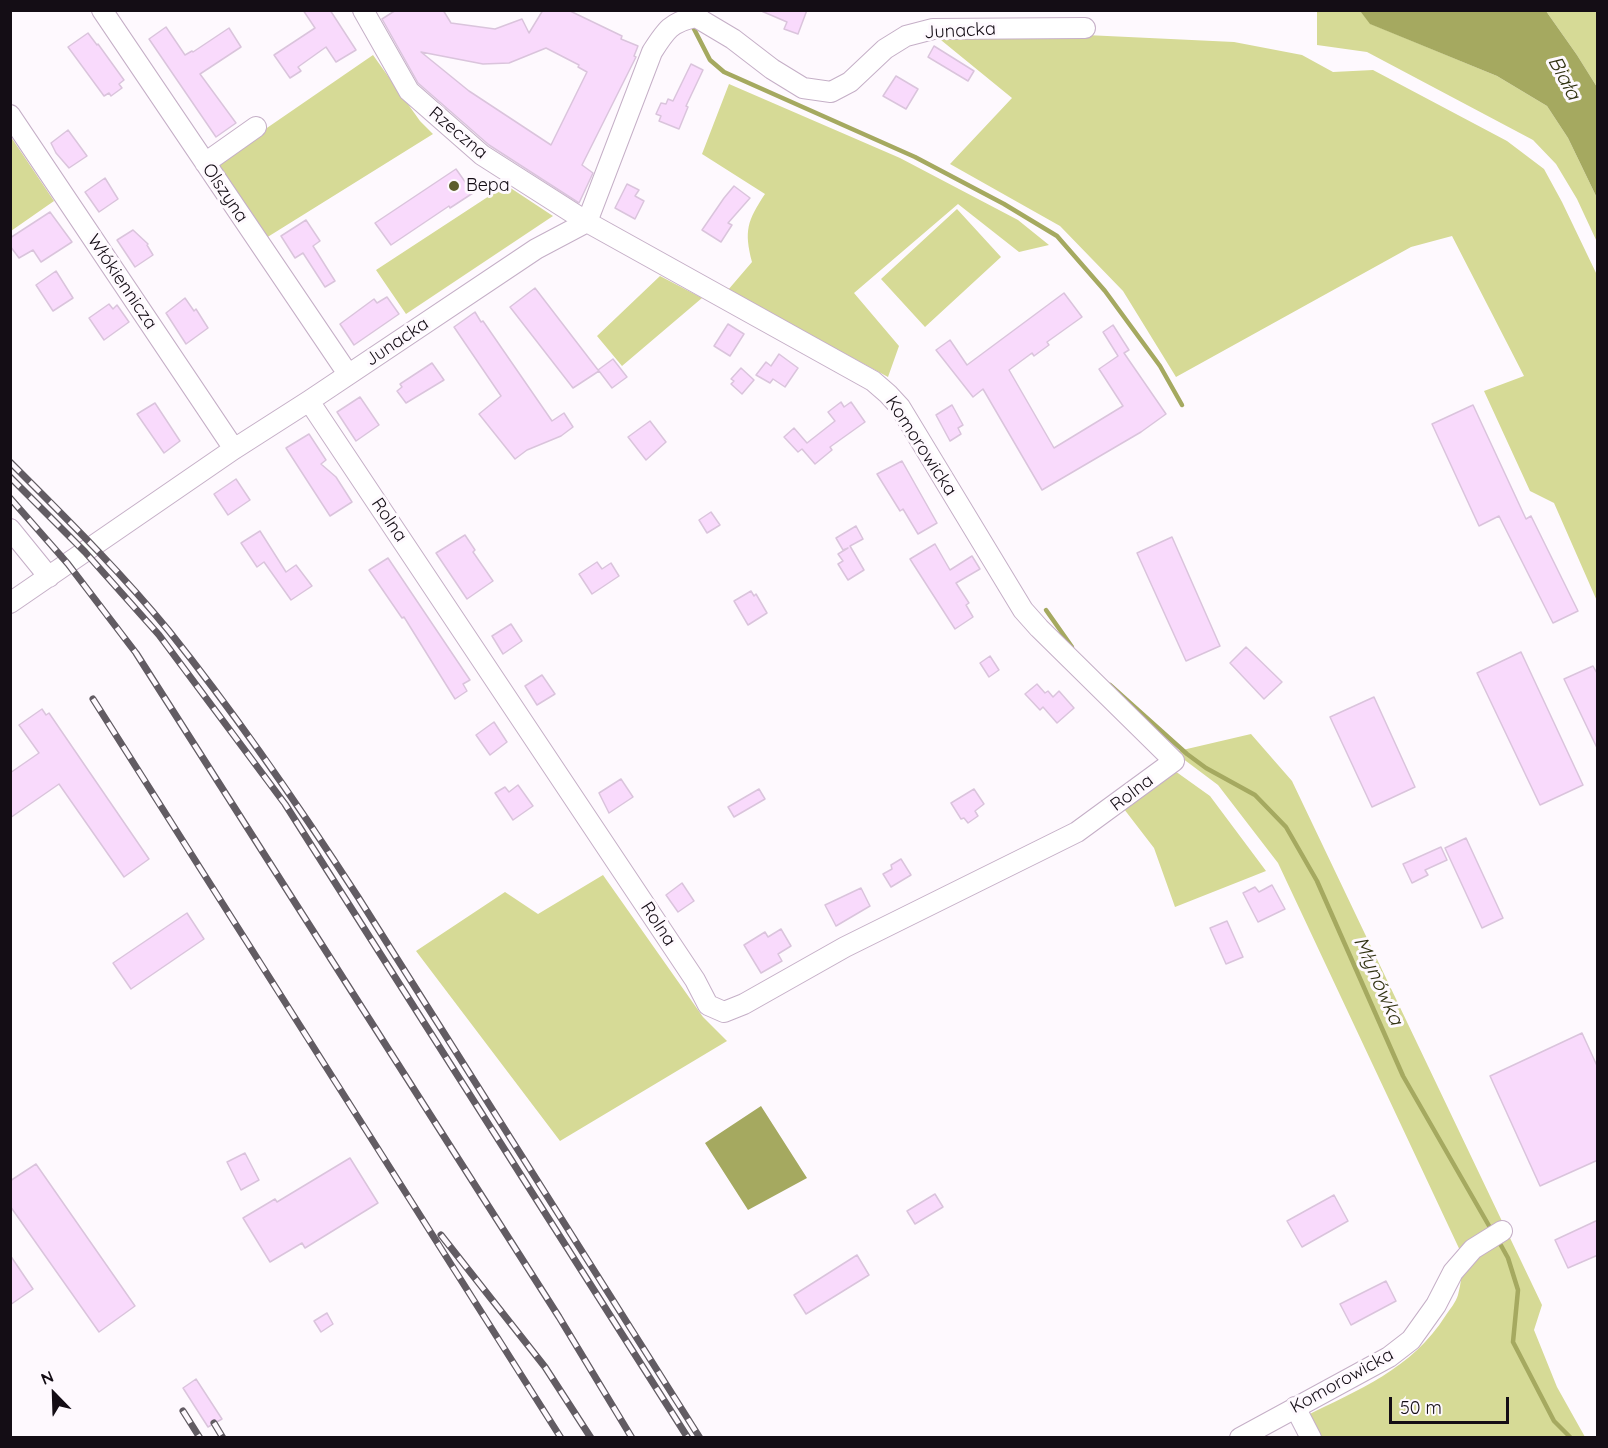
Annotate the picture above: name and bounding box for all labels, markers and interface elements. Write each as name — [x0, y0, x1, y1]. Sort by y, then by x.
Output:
street label: Junacka — [924, 18, 996, 44]
water label: Biała — [1543, 52, 1585, 104]
street label: Rzeczna — [424, 102, 492, 164]
street label: Olszyna — [197, 159, 253, 227]
place label: Bepa — [466, 175, 510, 197]
marker: Bepa — [447, 179, 461, 193]
street label: Włókiennicza — [82, 231, 162, 333]
street label: Junacka — [361, 313, 433, 371]
street label: Komorowicka — [881, 392, 961, 500]
street label: Rolna — [367, 494, 411, 546]
street label: Rolna — [1106, 770, 1158, 816]
street label: Rolna — [636, 898, 680, 950]
water label: Młynówka — [1348, 933, 1408, 1029]
street label: Komorowicka — [1287, 1344, 1397, 1418]
north arrow — [24, 1364, 84, 1424]
text: N — [38, 1366, 56, 1389]
scale bar — [1392, 1385, 1512, 1423]
text: 50 m — [1400, 1396, 1442, 1419]

